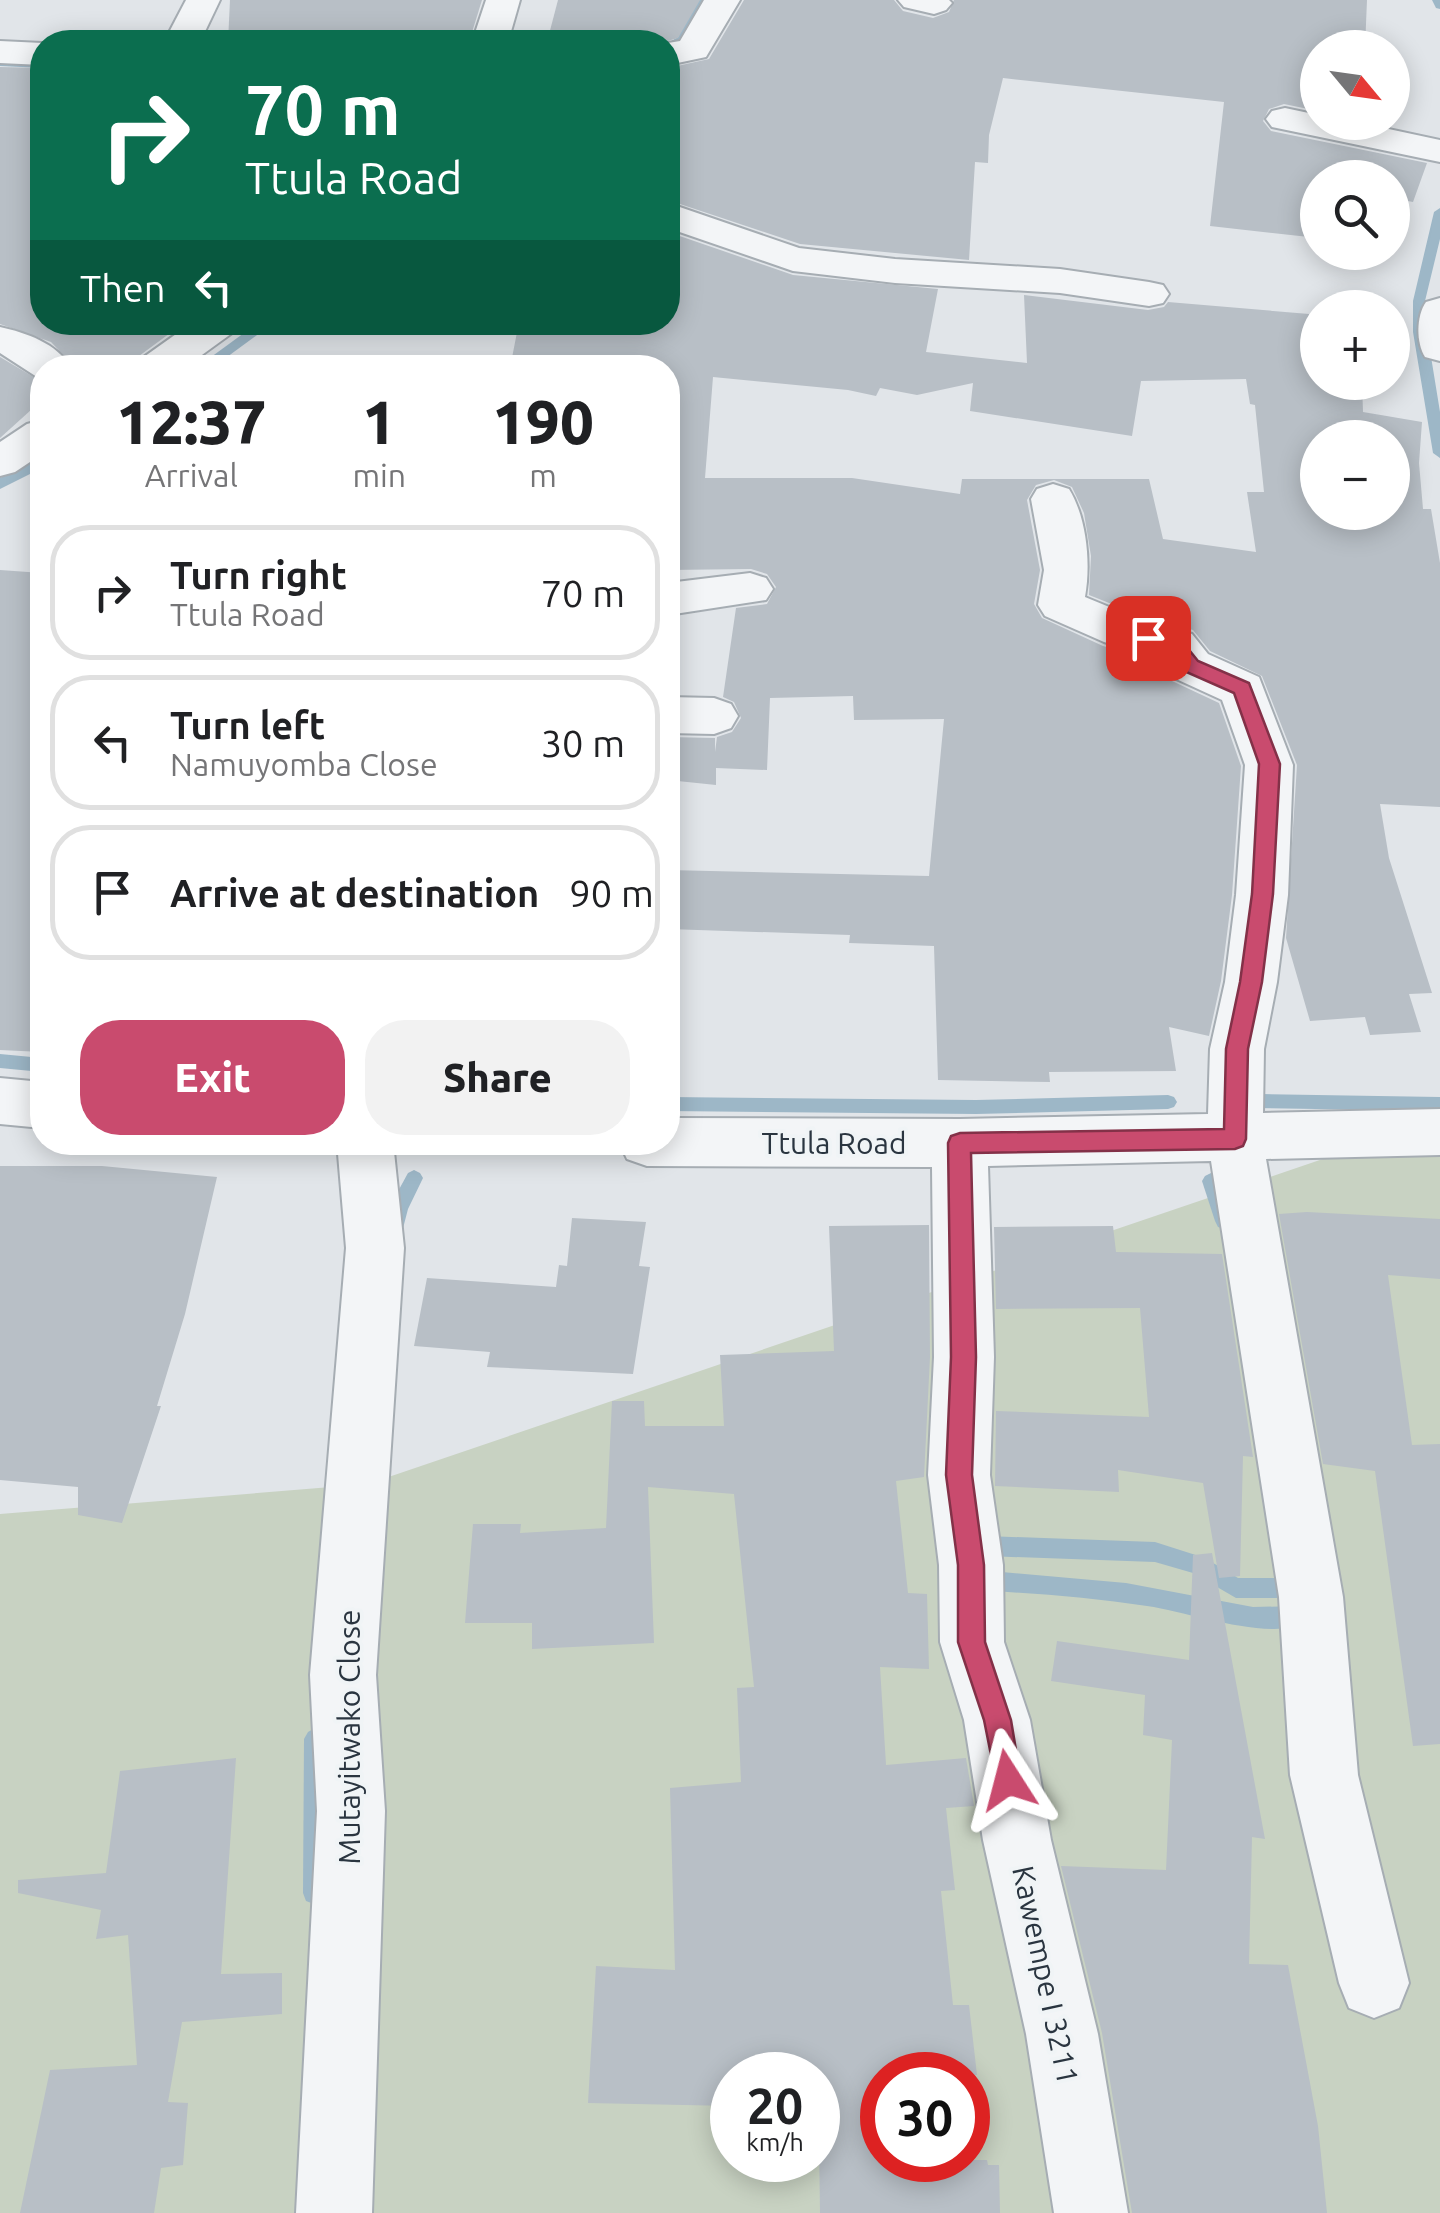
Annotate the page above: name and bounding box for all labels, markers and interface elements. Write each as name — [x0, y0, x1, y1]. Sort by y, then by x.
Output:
north arrow — [1300, 30, 1410, 140]
map controls — [1300, 30, 1410, 530]
icon: right — [80, 70, 210, 200]
text: 70 m — [245, 70, 401, 148]
text: Ttula Road — [245, 152, 462, 203]
button: search — [1300, 160, 1410, 270]
icon: left — [186, 260, 241, 315]
text: Then — [80, 267, 166, 309]
button: + — [1300, 290, 1410, 400]
text: 12:37 — [116, 388, 266, 455]
text: 1 — [362, 388, 396, 455]
text: 190 — [492, 388, 594, 455]
button: − — [1300, 420, 1410, 530]
text: Arrival — [145, 457, 238, 493]
text: min — [352, 457, 406, 493]
text: m — [529, 457, 557, 493]
text: Turn right — [170, 554, 347, 596]
icon: right — [85, 565, 140, 620]
text: 70 m — [541, 572, 625, 614]
text: Ttula Road — [170, 596, 325, 632]
pin — [1106, 596, 1191, 681]
icon: arrive — [1121, 611, 1176, 666]
text: Turn left — [170, 704, 325, 746]
icon: left — [85, 715, 140, 770]
text: 30 m — [541, 722, 625, 764]
text: Namuyomba Close — [170, 746, 438, 782]
icon: arrive — [85, 865, 140, 920]
text: Arrive at destination — [170, 872, 539, 914]
text: 90 m — [569, 872, 654, 914]
button: Exit — [80, 1020, 345, 1135]
button: Share — [365, 1020, 630, 1135]
street label: Ttula Road — [762, 1126, 906, 1160]
street label: Mutayitwako Close — [332, 1610, 366, 1864]
position arrow — [956, 1728, 1060, 1832]
street label: Kawempe I 3211 — [1006, 1863, 1086, 2087]
speed limit sign: 30 — [860, 2052, 990, 2182]
text: 20 — [747, 2077, 803, 2133]
text: km/h — [746, 2128, 804, 2156]

